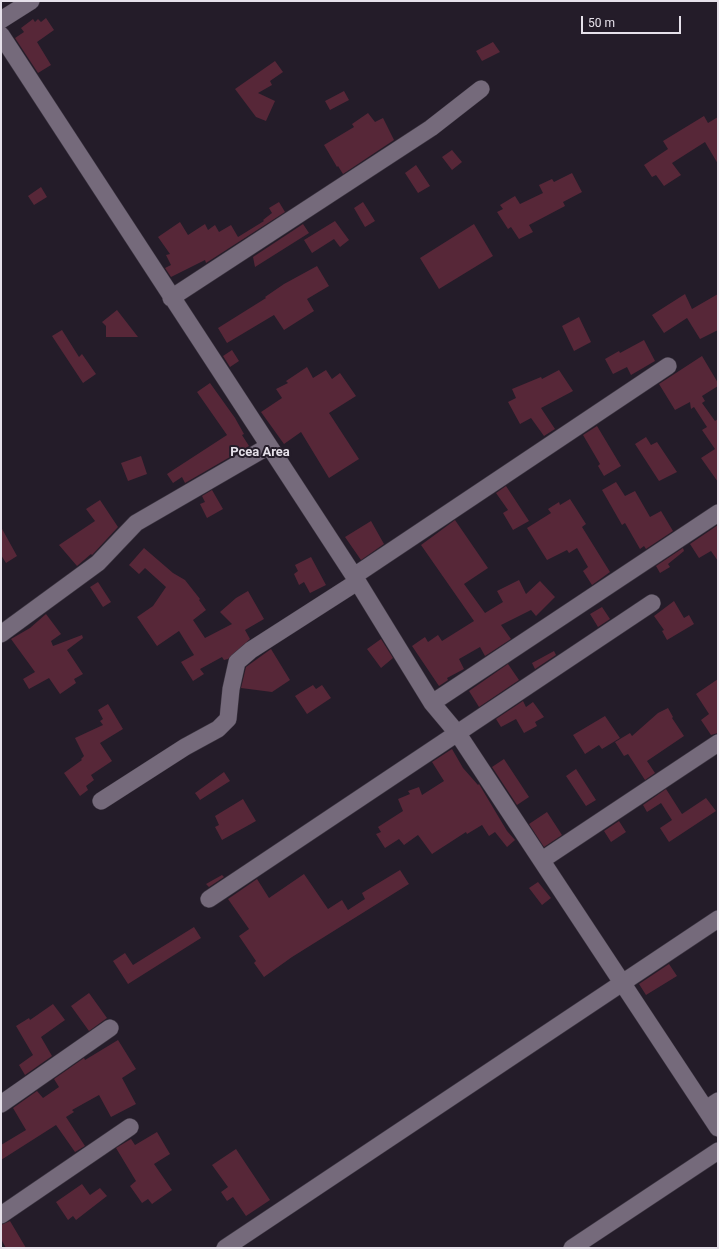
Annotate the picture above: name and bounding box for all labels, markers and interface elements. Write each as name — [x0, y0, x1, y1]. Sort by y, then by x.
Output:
scale bar — [583, 8, 683, 34]
text: 50 m — [588, 16, 615, 30]
district label: Pcea Area — [230, 445, 290, 461]

